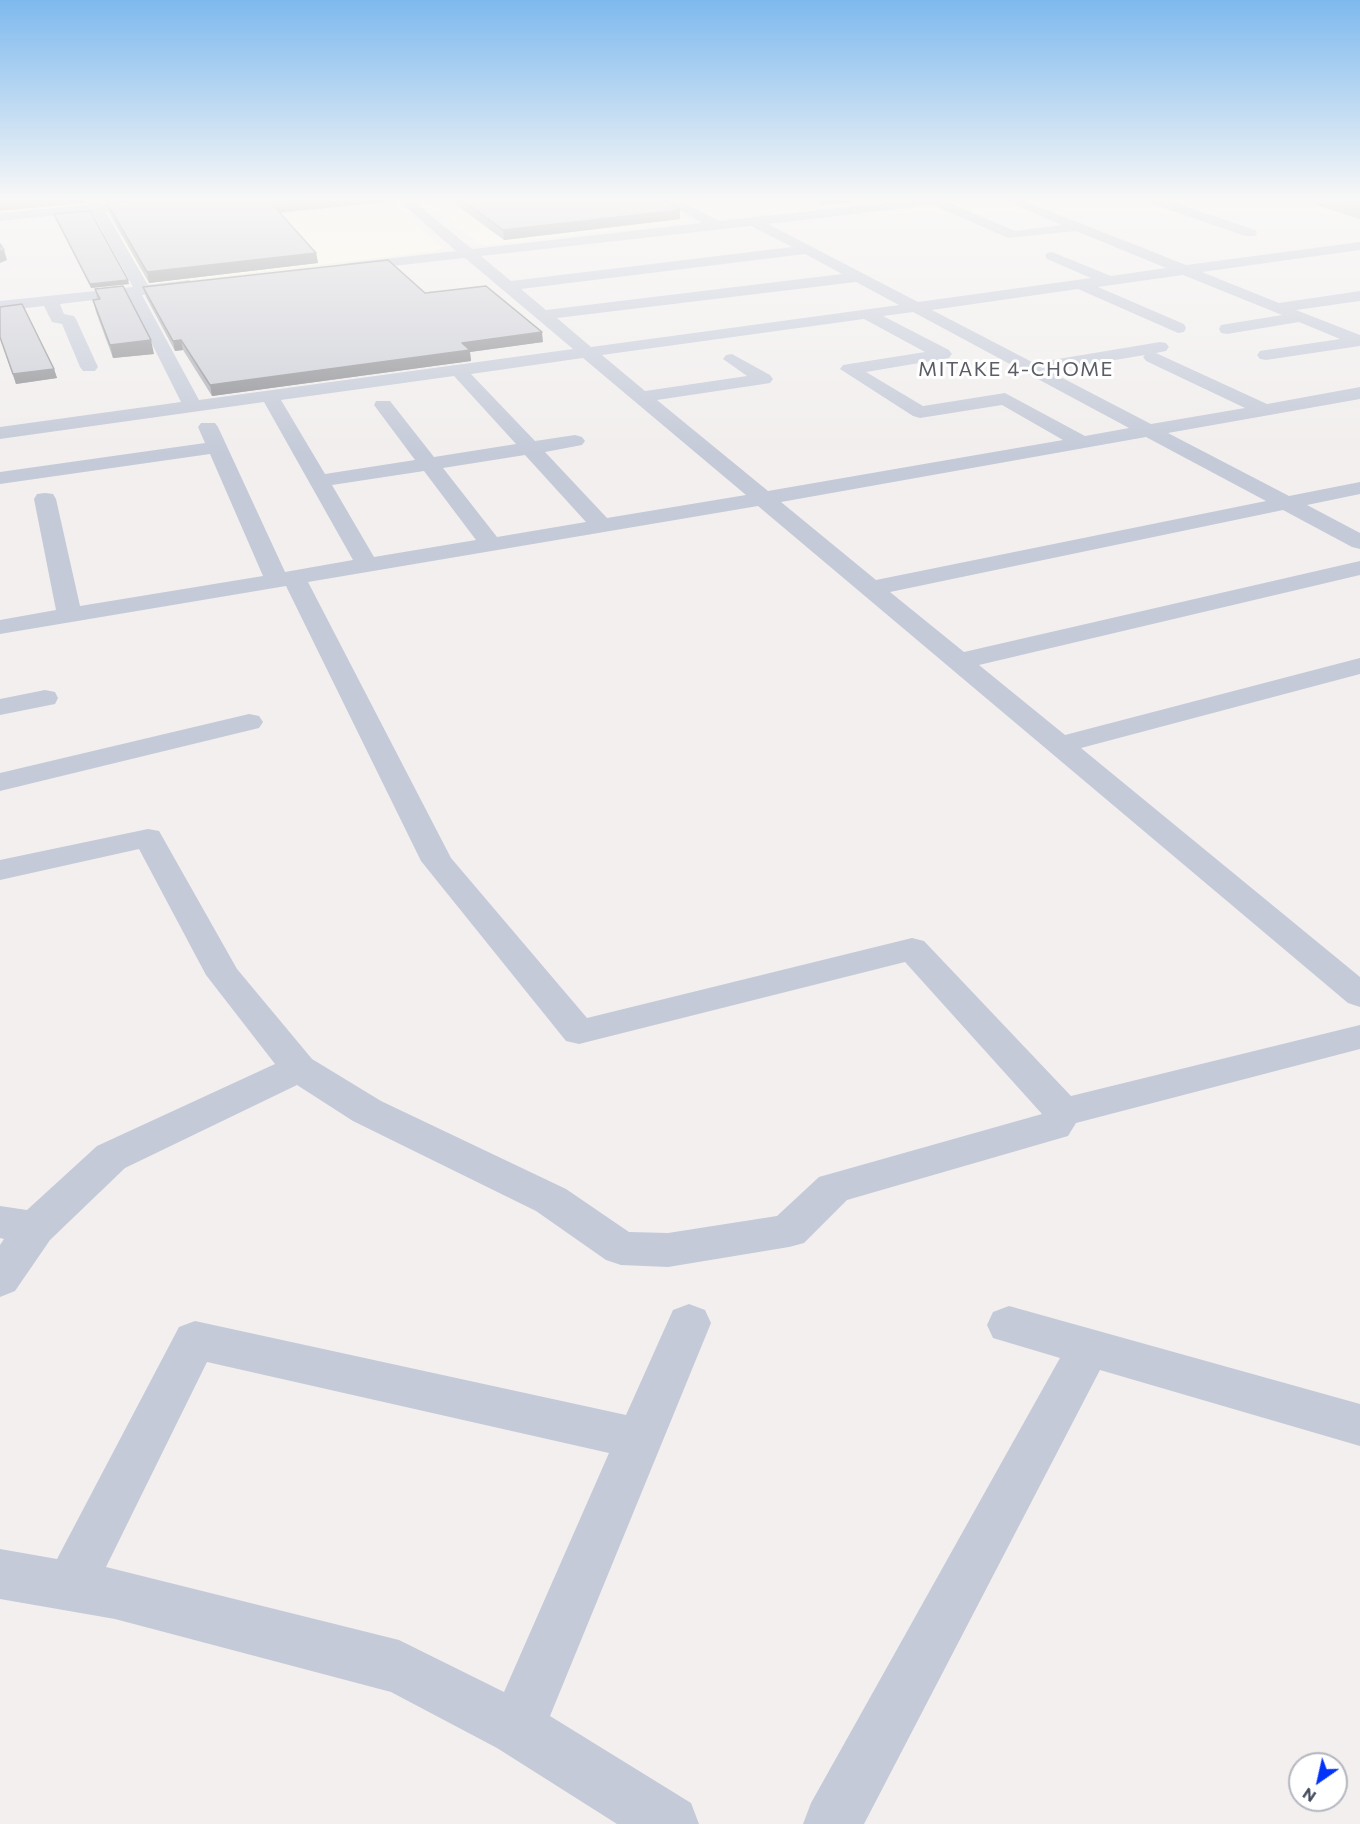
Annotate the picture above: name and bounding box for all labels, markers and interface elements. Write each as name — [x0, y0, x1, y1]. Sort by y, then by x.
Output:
district label: MITAKE 4-CHOME — [918, 357, 1114, 381]
north arrow — [1288, 1752, 1348, 1812]
text: N — [1298, 1784, 1319, 1807]

